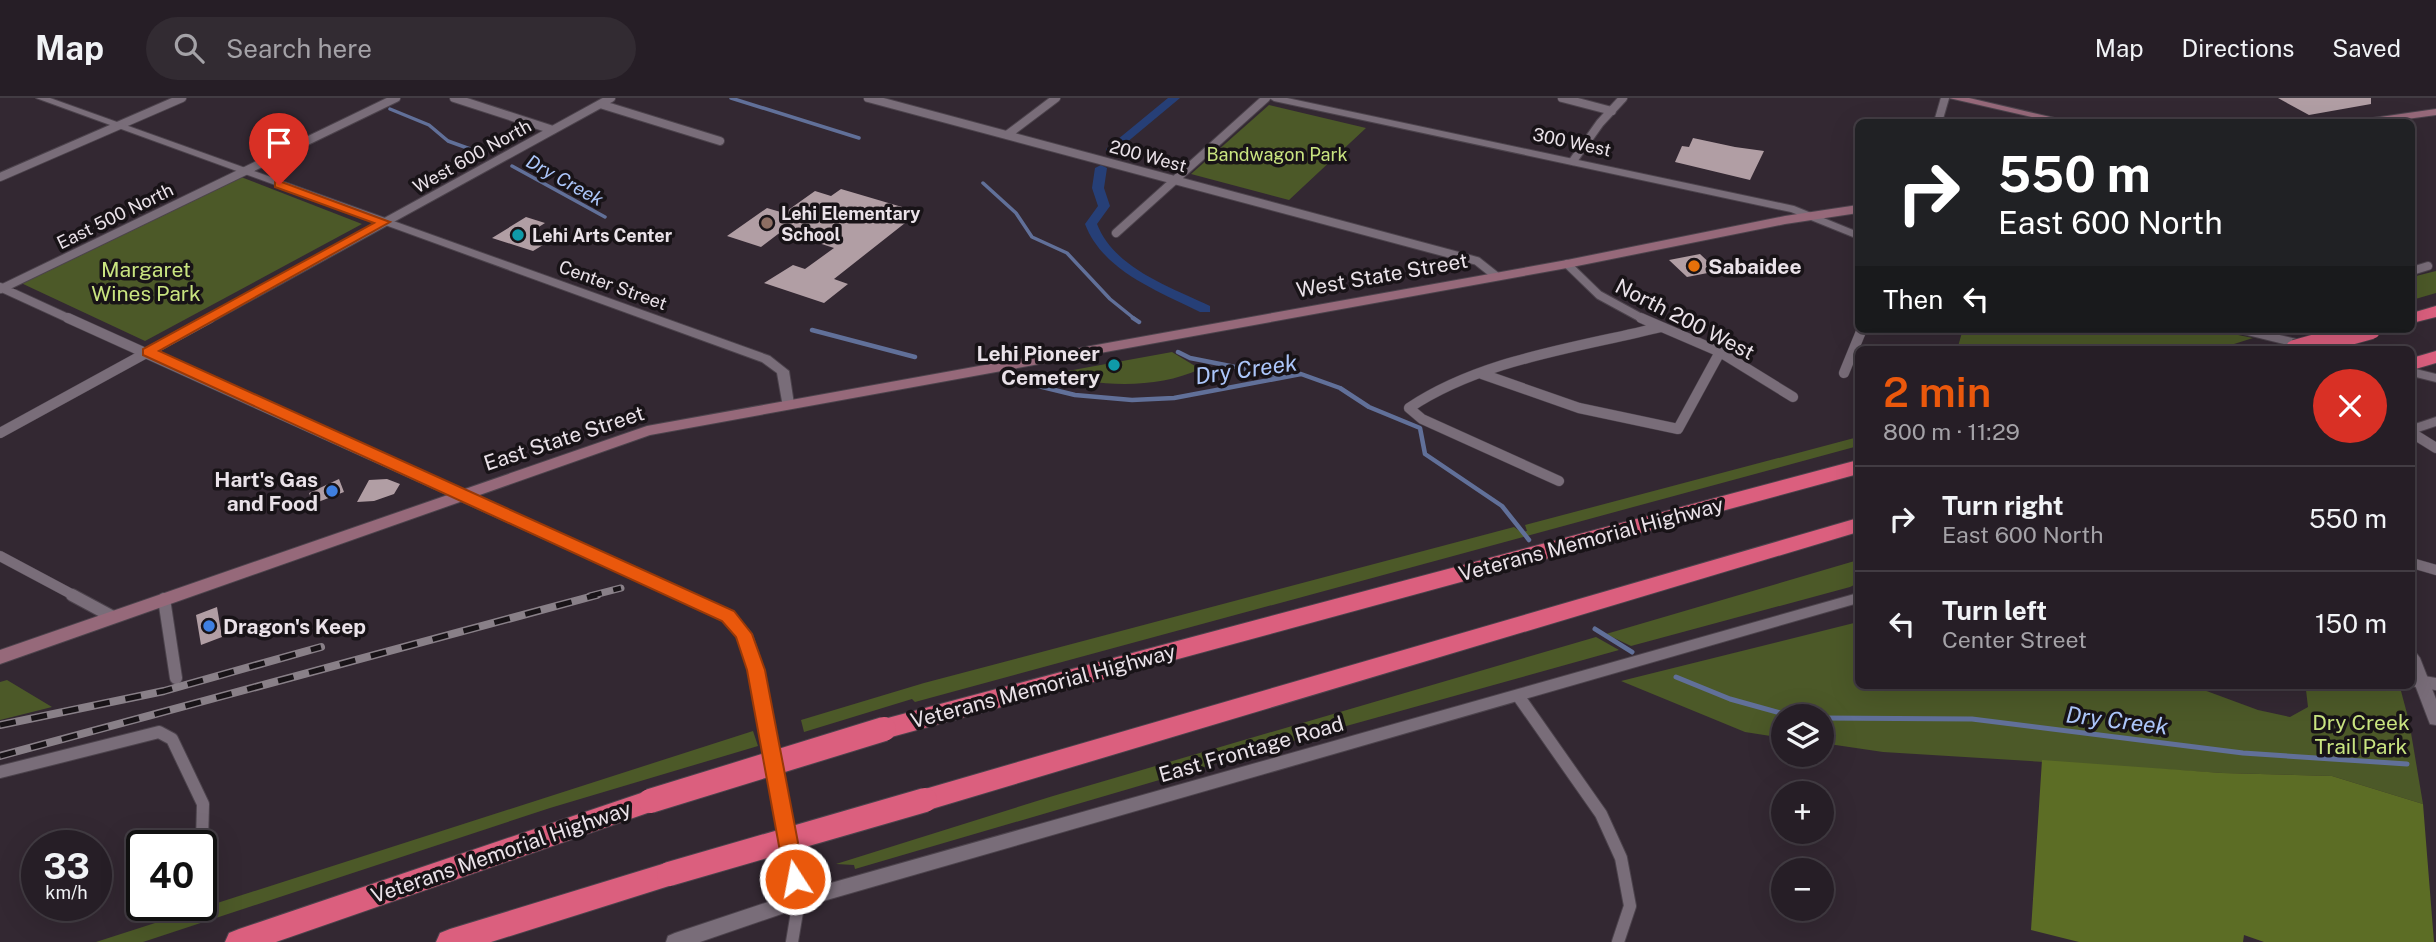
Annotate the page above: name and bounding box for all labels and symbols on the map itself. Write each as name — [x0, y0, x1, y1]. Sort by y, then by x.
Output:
pin — [249, 113, 309, 185]
street label: West 600 North — [409, 115, 535, 197]
street label: 300 West — [1531, 123, 1613, 161]
street label: 200 West — [1107, 136, 1189, 176]
park label: Bandwagon Park — [1206, 144, 1348, 165]
water label: Dry Creek — [522, 150, 608, 211]
street label: East 500 North — [53, 179, 177, 253]
place label: Lehi Elementary School — [781, 203, 920, 245]
marker: Lehi Elementary School — [759, 215, 775, 231]
place label: Lehi Arts Center — [532, 225, 673, 246]
marker: Lehi Arts Center — [510, 227, 526, 243]
street label: West State Street — [1294, 248, 1470, 302]
place label: Sabaidee — [1708, 254, 1802, 279]
street label: Center Street — [556, 256, 670, 314]
park label: Margaret Wines Park — [91, 257, 201, 306]
marker: Sabaidee — [1686, 258, 1702, 274]
street label: North 200 West — [1611, 273, 1759, 365]
place label: Lehi Pioneer Cemetery — [976, 341, 1100, 390]
water label: Dry Creek — [1193, 348, 1299, 390]
marker: Lehi Pioneer Cemetery — [1106, 357, 1122, 373]
street label: East State Street — [481, 400, 647, 476]
place label: Hart's Gas and Food — [214, 467, 318, 516]
marker: Hart's Gas and Food — [324, 483, 340, 499]
street label: Veterans Memorial Highway — [1456, 492, 1726, 586]
place label: Dragon's Keep — [223, 614, 366, 639]
marker: Dragon's Keep — [201, 618, 217, 634]
street label: Veterans Memorial Highway — [908, 639, 1178, 733]
water label: Dry Creek — [2064, 700, 2170, 740]
park label: Dry Creek Trail Park — [2312, 710, 2410, 759]
street label: East Frontage Road — [1156, 711, 1346, 787]
street label: Veterans Memorial Highway — [368, 796, 634, 908]
speed limit sign: 40 — [126, 830, 217, 921]
position arrow — [758, 842, 832, 916]

